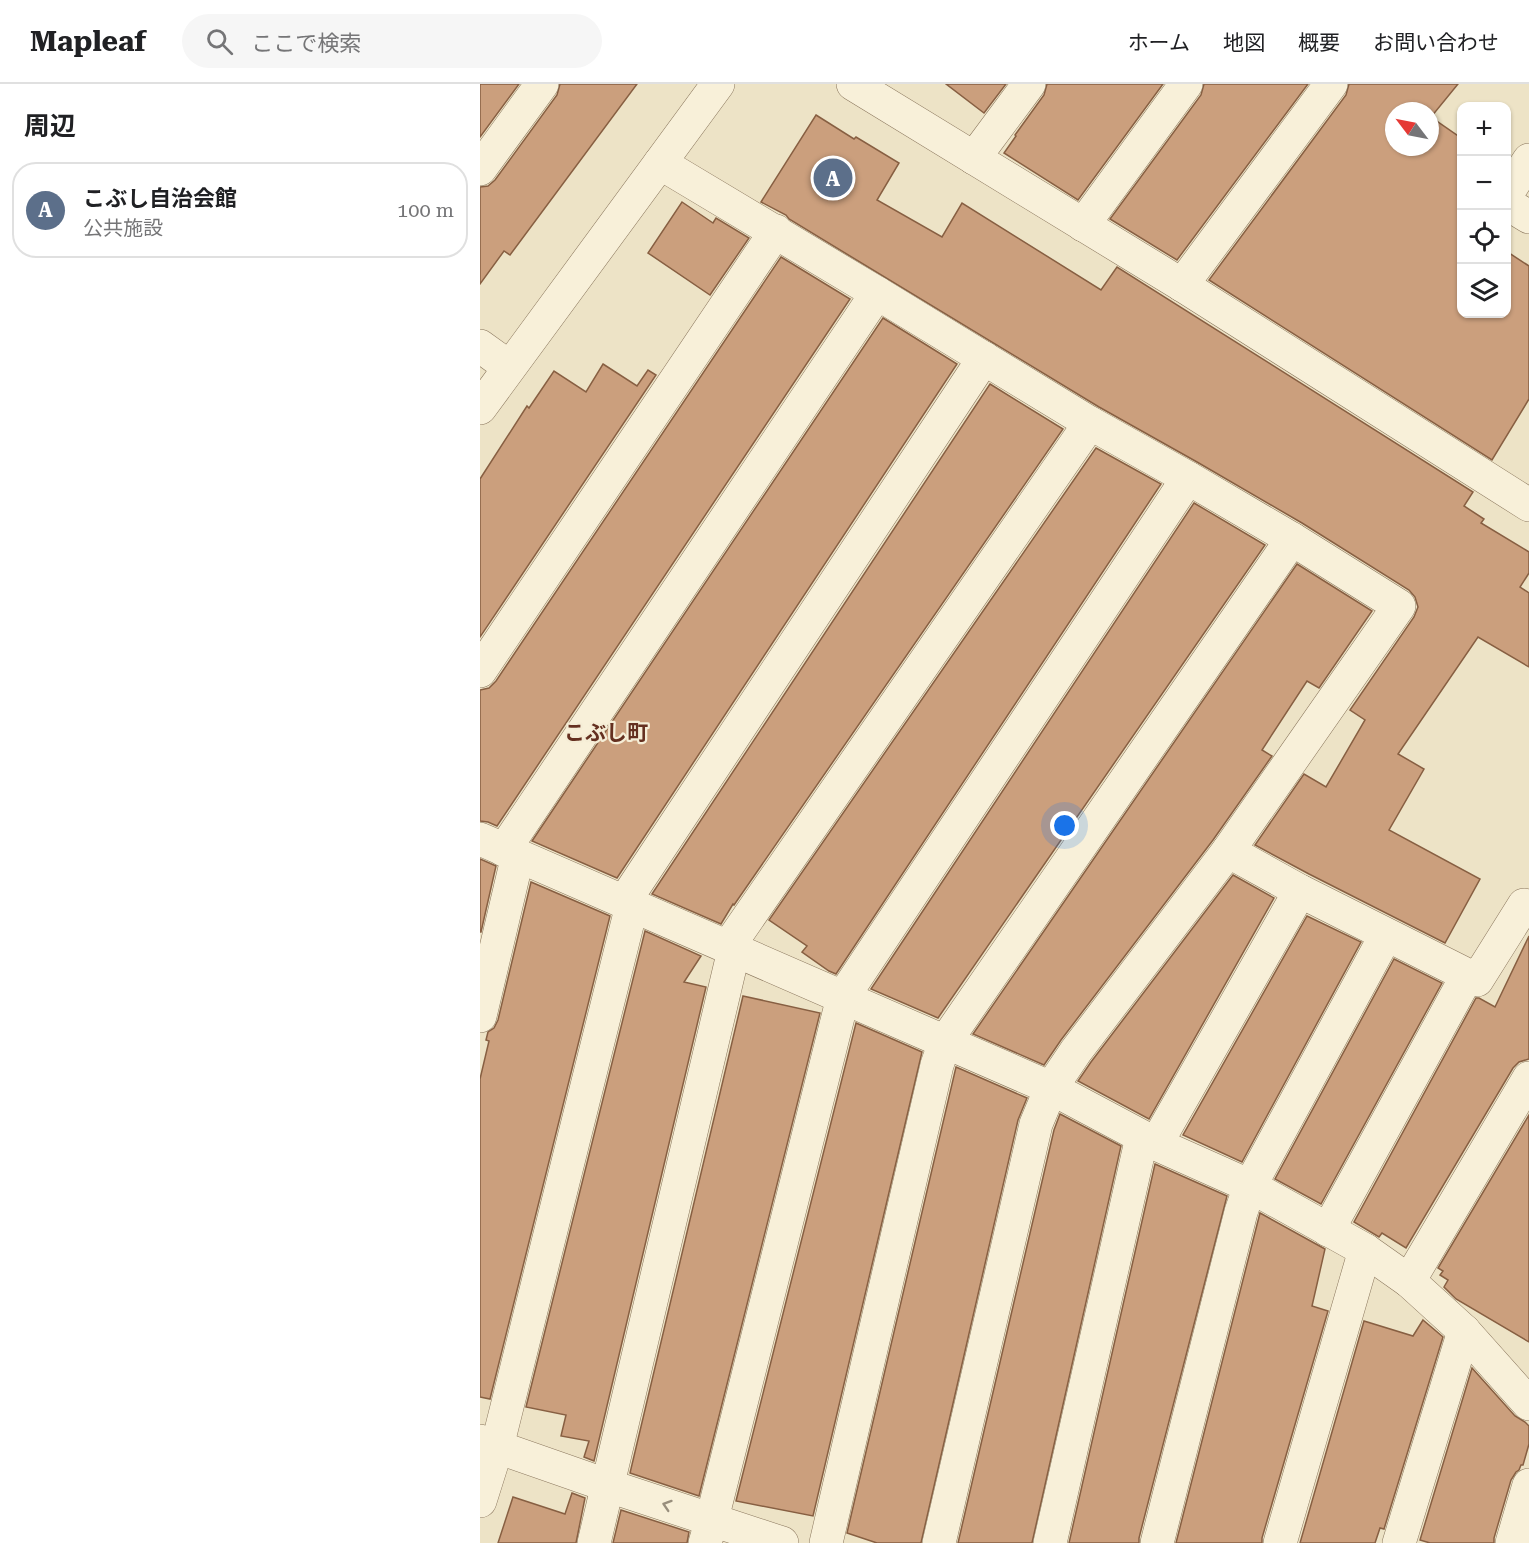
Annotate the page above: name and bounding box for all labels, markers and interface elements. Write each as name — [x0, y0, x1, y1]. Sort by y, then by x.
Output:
search box — [182, 14, 602, 68]
text: Mapleaf — [30, 25, 146, 58]
icon: search — [203, 25, 236, 58]
text: ここで検索 — [251, 31, 361, 56]
text: ホーム — [1128, 31, 1190, 55]
text: 地図 — [1223, 31, 1265, 55]
text: 概要 — [1298, 31, 1340, 55]
text: お問い合わせ — [1373, 31, 1499, 55]
north arrow — [1385, 102, 1439, 156]
map controls — [1457, 102, 1511, 318]
button: + — [1457, 102, 1511, 156]
text: 周辺 — [24, 111, 76, 141]
pin: A — [814, 156, 852, 200]
button: − — [1457, 156, 1511, 210]
text: こぶし自治会館 — [83, 186, 237, 211]
text: A — [38, 198, 53, 222]
text: 100 m — [397, 198, 454, 222]
button: locate — [1457, 210, 1511, 264]
text: 公共施設 — [83, 216, 163, 240]
button: layers — [1457, 264, 1511, 318]
district label: こぶし町 — [564, 721, 648, 745]
your location — [1050, 811, 1079, 840]
one-way arrow — [662, 1499, 673, 1512]

